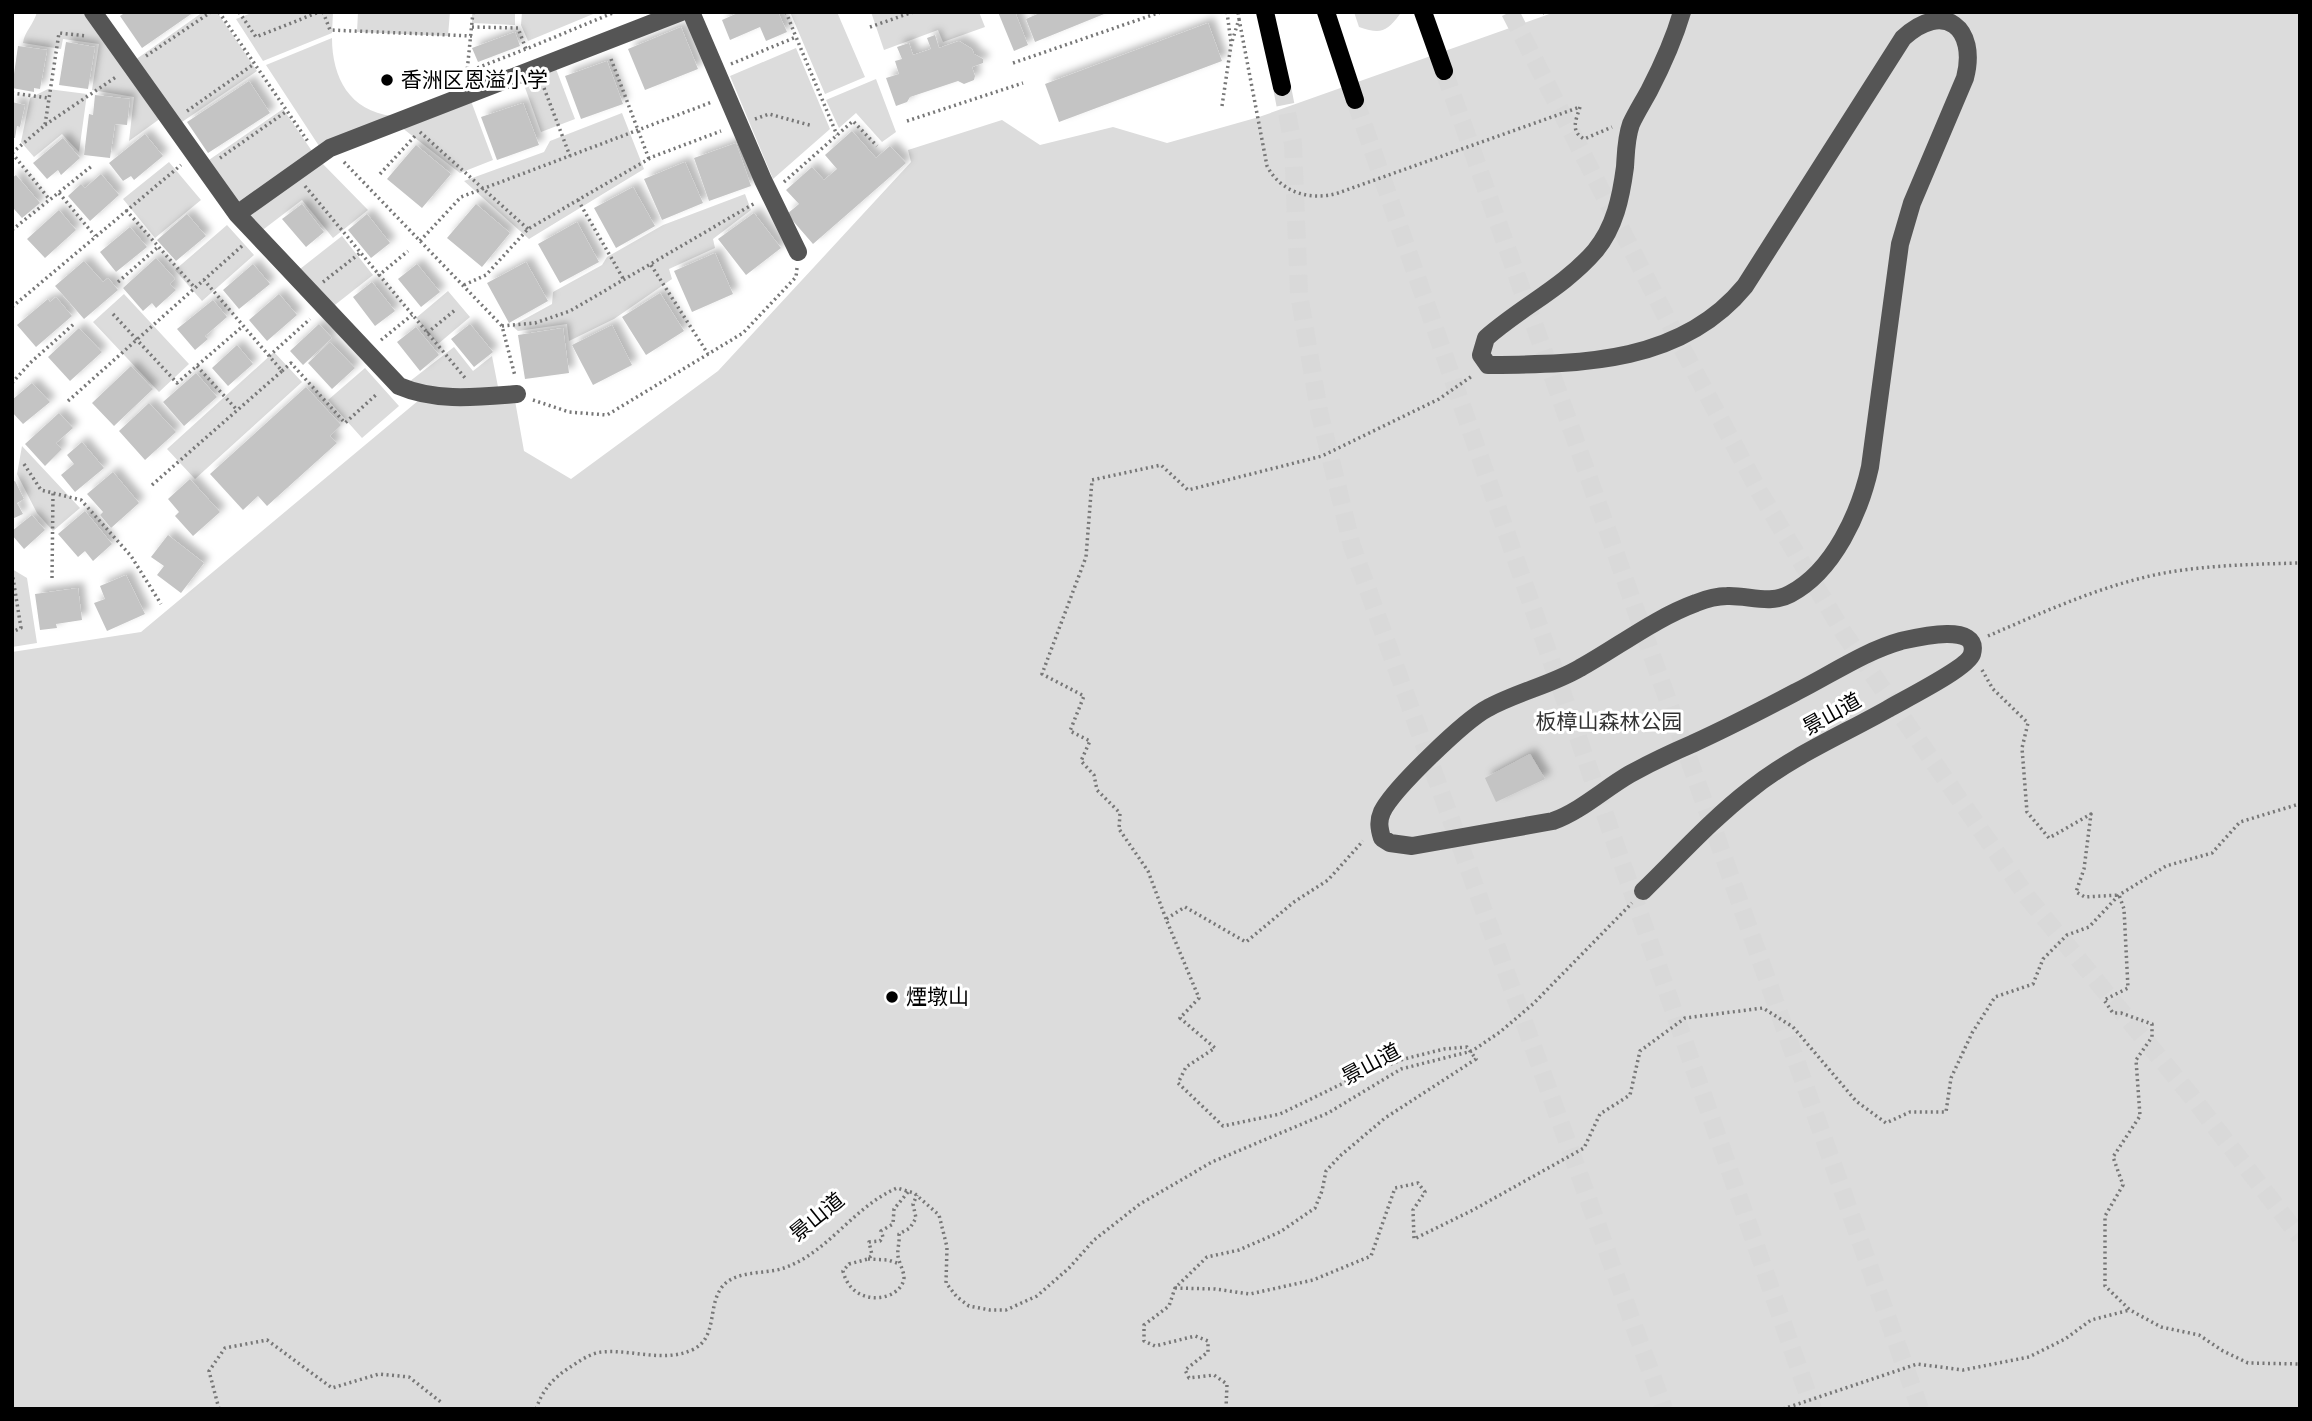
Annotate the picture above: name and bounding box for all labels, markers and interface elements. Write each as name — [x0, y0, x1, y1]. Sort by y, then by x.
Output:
place label: 香洲区恩溢小学 — [401, 67, 548, 91]
marker: 香洲区恩溢小学 — [379, 72, 395, 88]
street label: 景山道 — [1798, 687, 1865, 739]
park label: 板樟山森林公园 — [1536, 709, 1683, 733]
place label: 煙墩山 — [906, 984, 969, 1008]
marker: 煙墩山 — [884, 989, 900, 1005]
street label: 景山道 — [1337, 1038, 1404, 1089]
street label: 景山道 — [784, 1187, 848, 1245]

